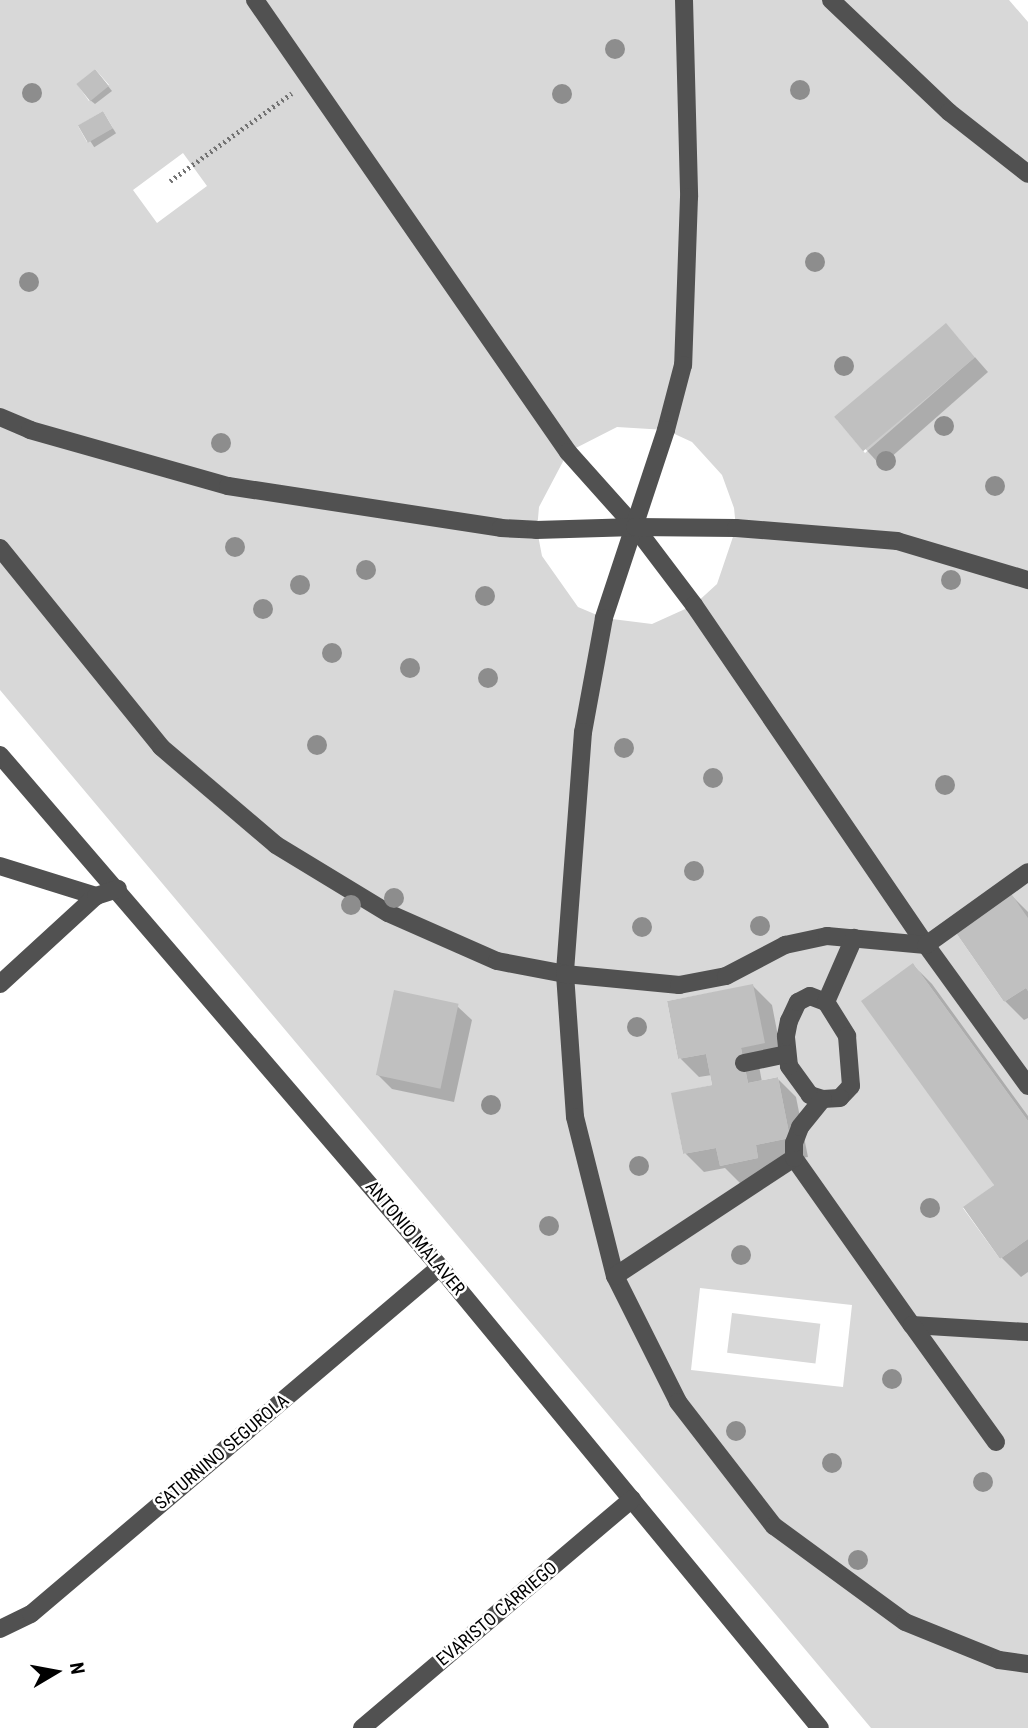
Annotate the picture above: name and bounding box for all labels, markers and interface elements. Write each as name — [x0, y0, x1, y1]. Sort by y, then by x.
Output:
street label: ANTONIO MALAVER — [361, 1176, 469, 1300]
street label: SATURNINO SEGUROLA — [151, 1390, 293, 1514]
street label: EVARISTO CARRIEGO — [432, 1557, 562, 1671]
north arrow — [21, 1637, 91, 1707]
text: N — [65, 1661, 90, 1676]

